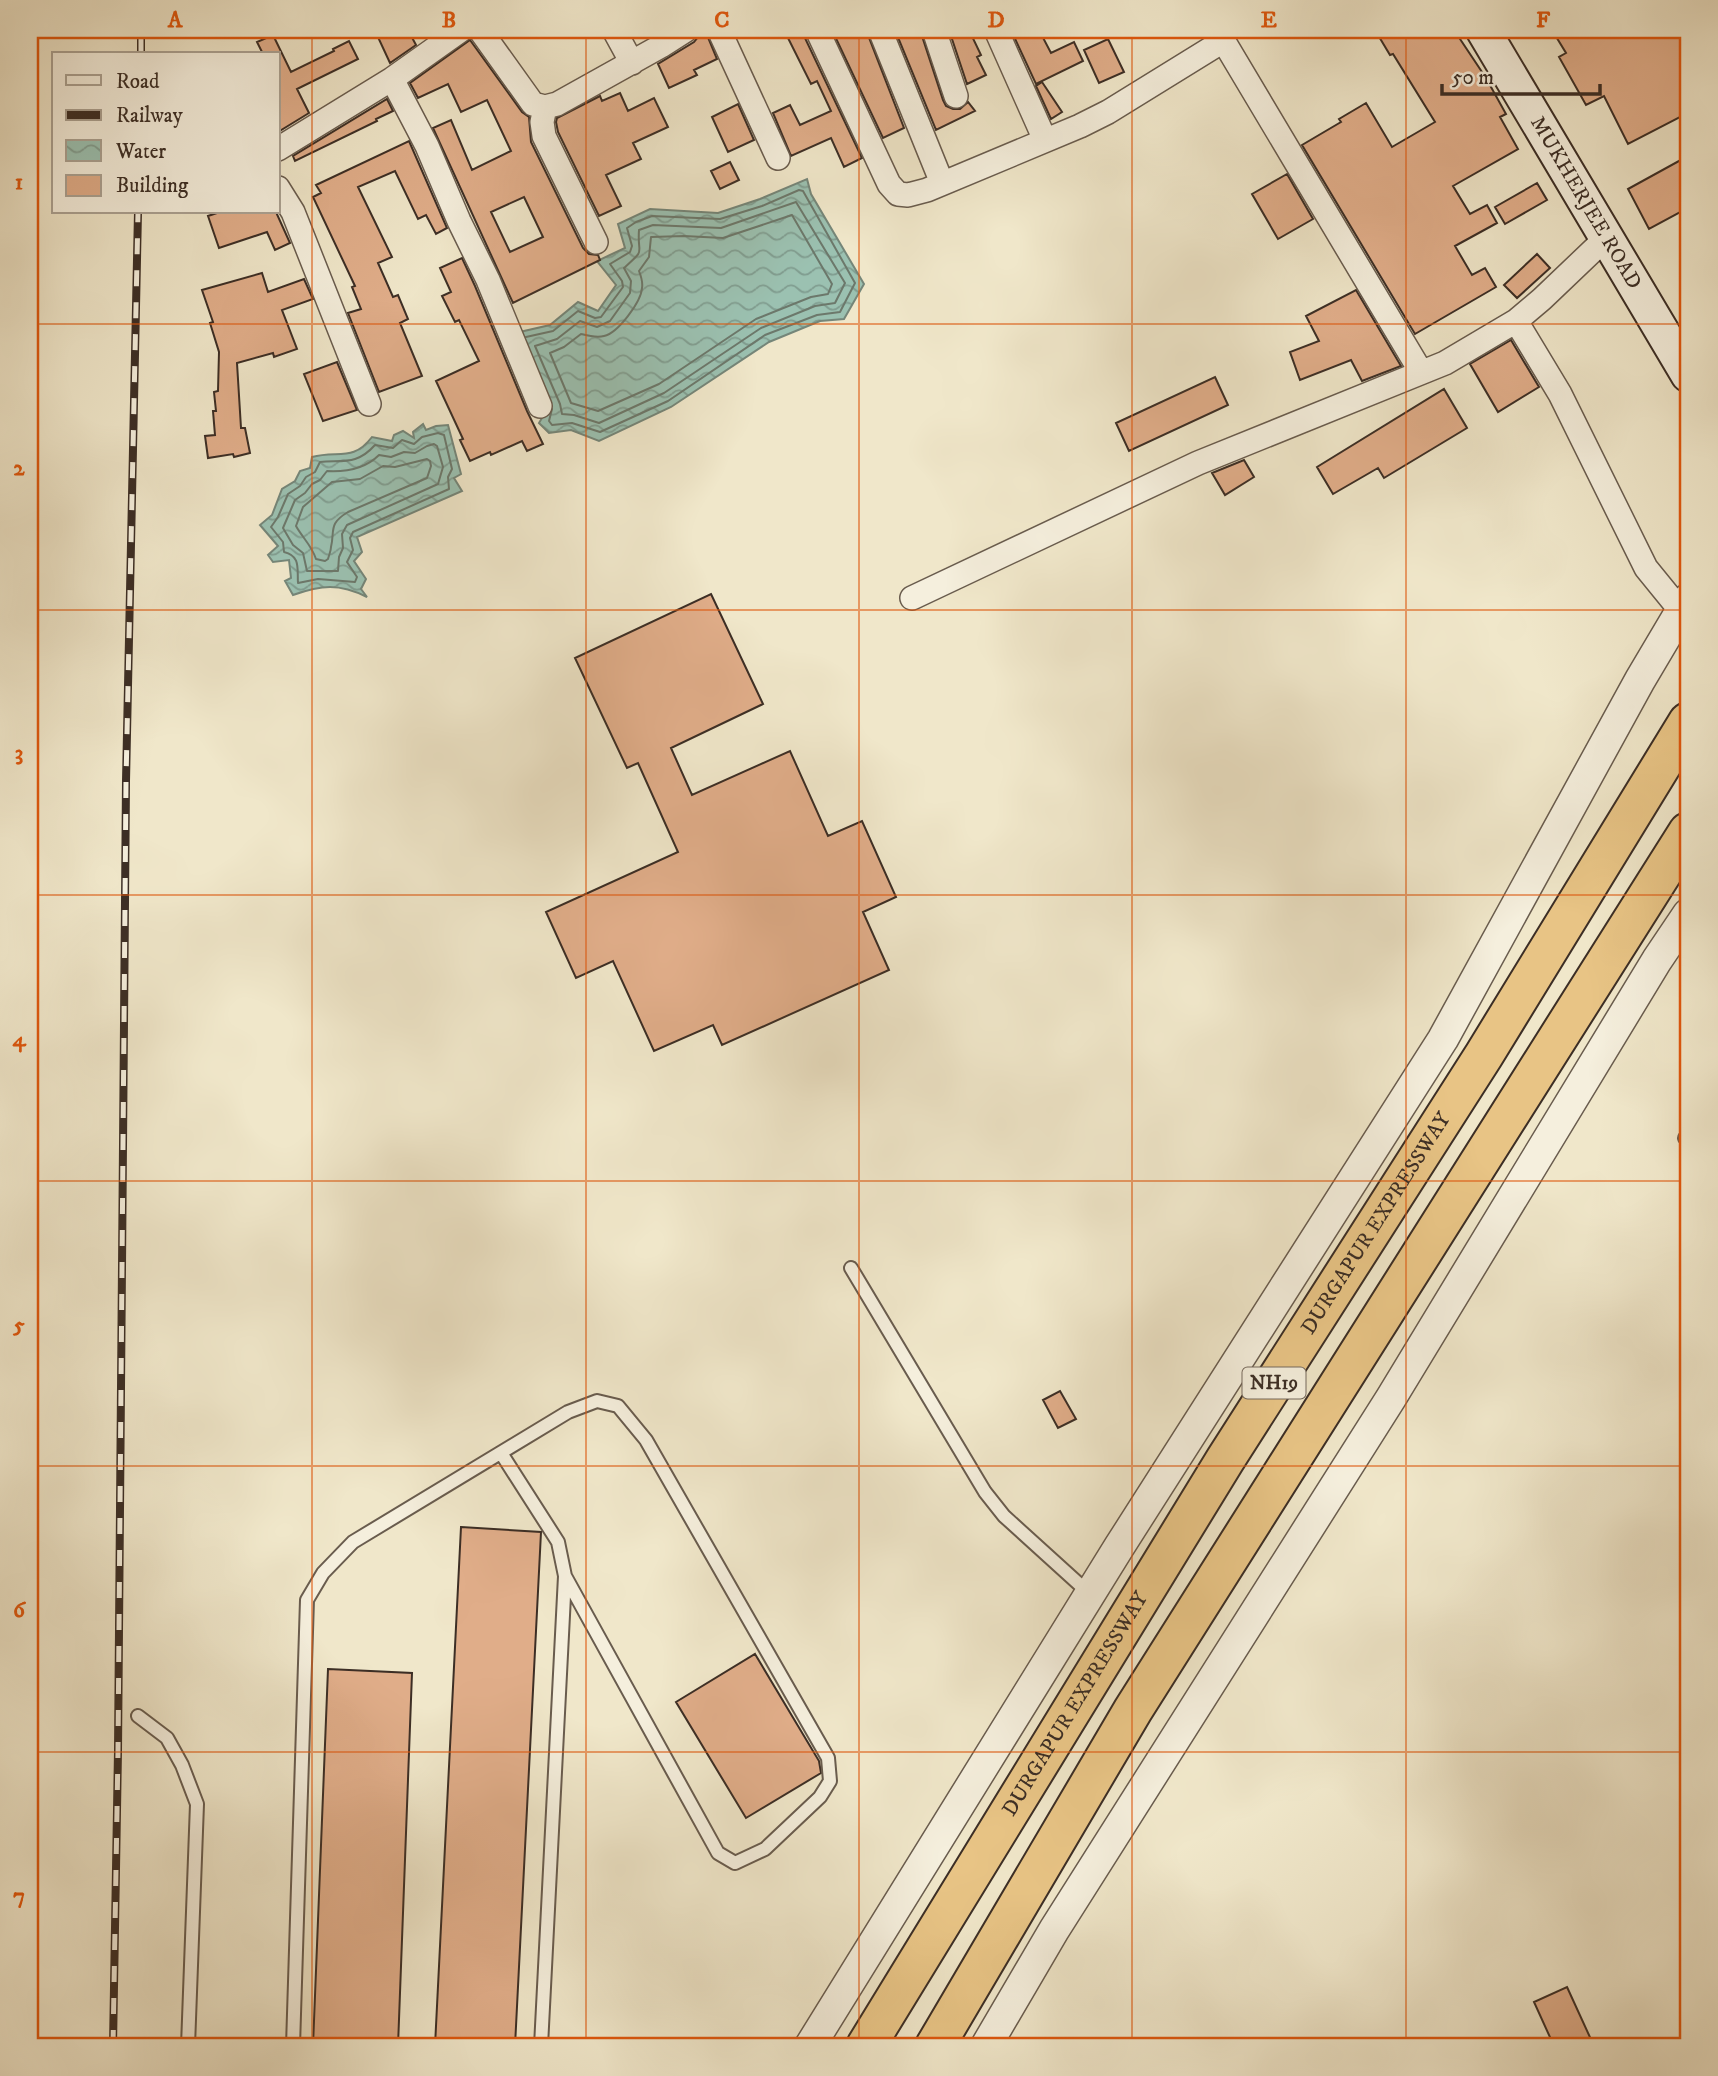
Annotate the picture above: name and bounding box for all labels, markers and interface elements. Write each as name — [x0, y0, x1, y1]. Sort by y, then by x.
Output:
text: A — [167, 6, 184, 35]
text: B — [442, 6, 456, 35]
text: C — [714, 6, 730, 35]
text: D — [987, 6, 1005, 35]
text: E — [1261, 6, 1277, 35]
text: F — [1536, 6, 1551, 35]
legend — [52, 52, 280, 214]
scale bar — [1442, 52, 1599, 96]
text: 50 m — [1452, 65, 1494, 91]
text: Road — [116, 69, 160, 95]
text: Railway — [116, 103, 184, 129]
street label: MUKHERJEE ROAD — [1524, 112, 1647, 294]
text: Water — [115, 139, 166, 165]
text: 1 — [15, 168, 23, 197]
text: Building — [116, 173, 189, 199]
text: 2 — [13, 454, 25, 483]
text: 3 — [15, 739, 23, 768]
text: 4 — [12, 1025, 27, 1054]
street label: DURGAPUR EXPRESSWAY — [1296, 1107, 1457, 1339]
text: 5 — [12, 1311, 25, 1340]
road number: NH19 — [1242, 1368, 1306, 1399]
street label: DURGAPUR EXPRESSWAY — [997, 1586, 1155, 1821]
text: 6 — [13, 1596, 27, 1625]
text: 7 — [13, 1882, 25, 1911]

